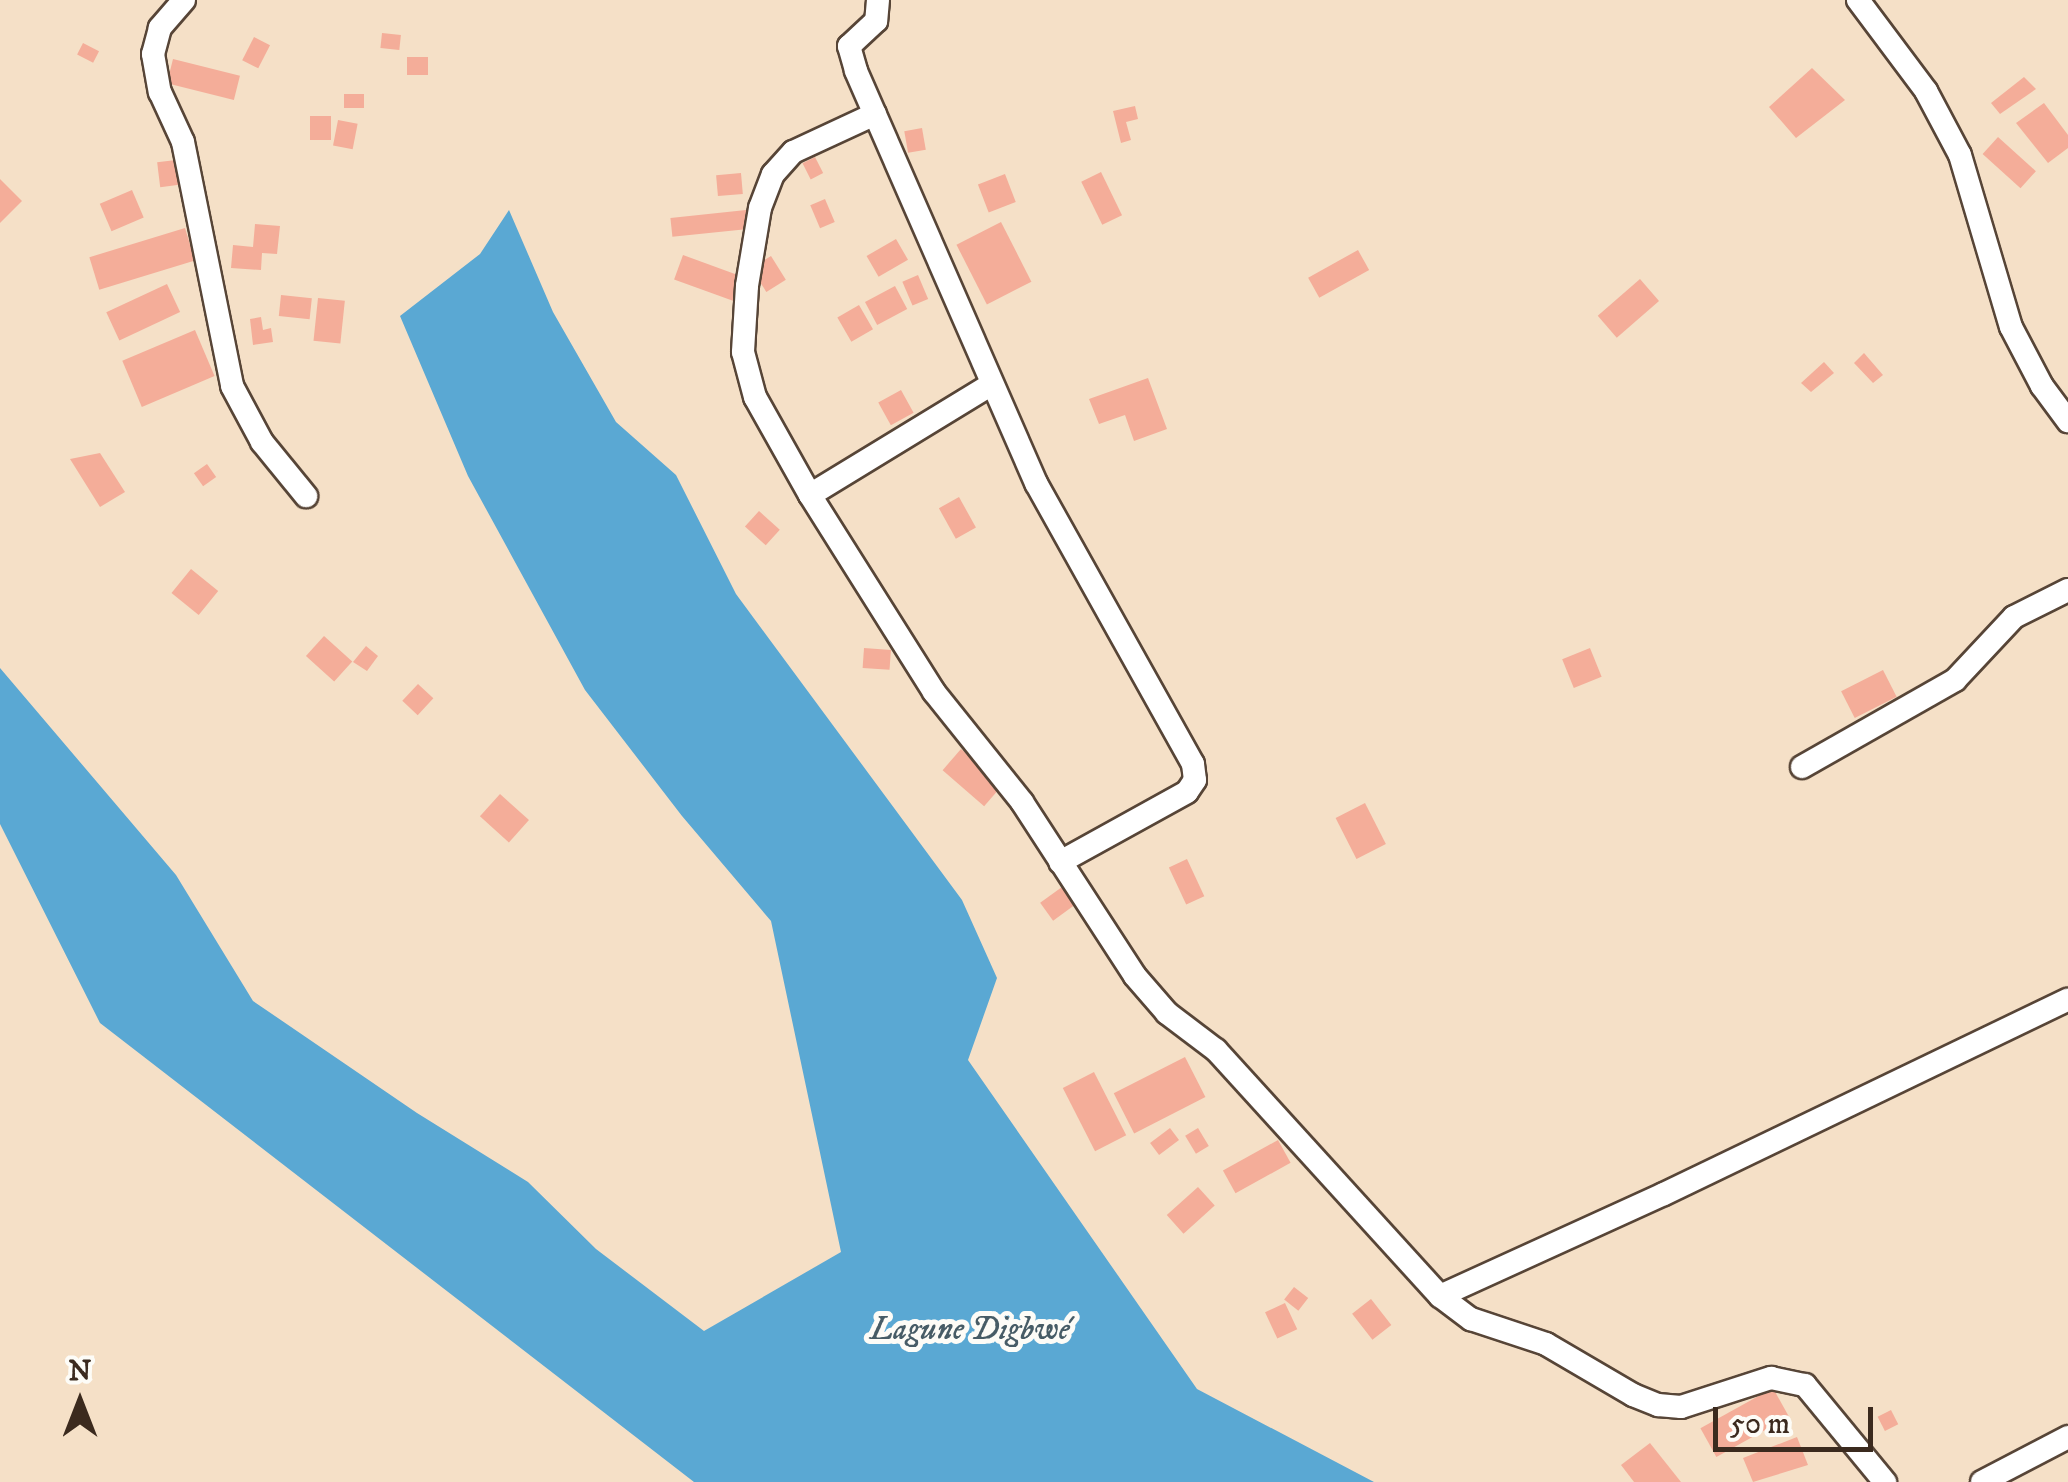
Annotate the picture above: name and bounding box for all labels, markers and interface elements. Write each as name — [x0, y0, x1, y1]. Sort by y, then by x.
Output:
water label: Lagune Digbwé — [870, 1311, 1070, 1349]
north arrow — [30, 1352, 130, 1452]
text: N — [69, 1354, 91, 1389]
scale bar — [1718, 1387, 1878, 1449]
text: 50 m — [1730, 1406, 1790, 1443]

